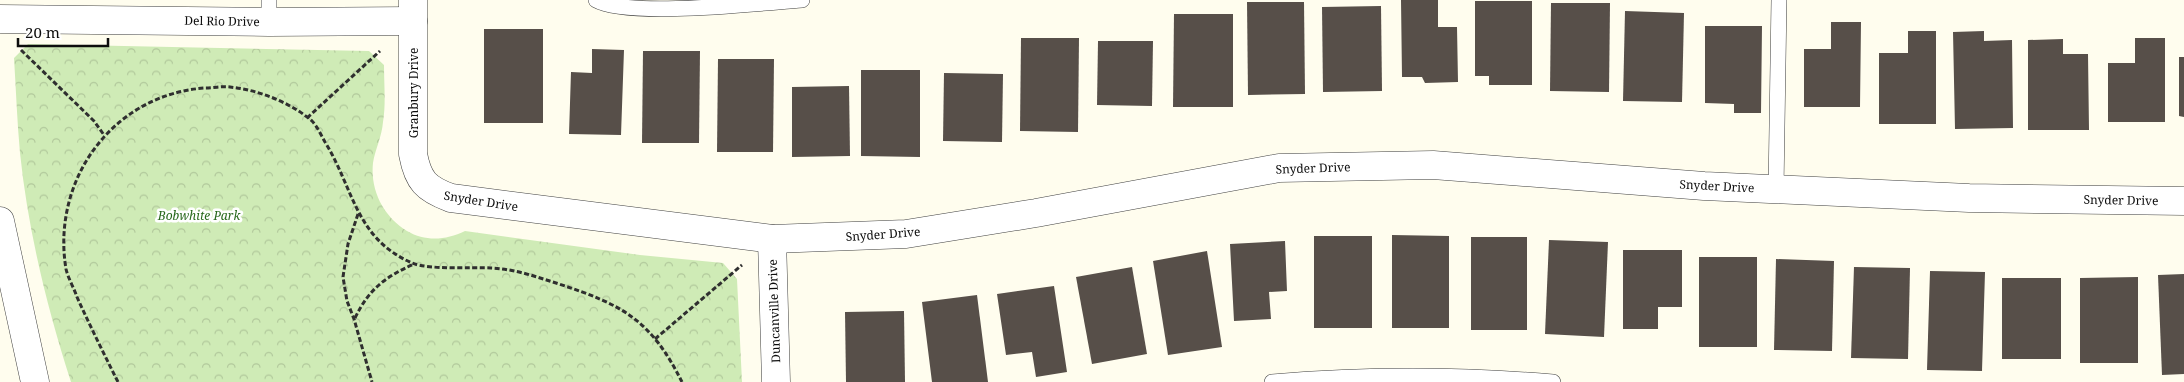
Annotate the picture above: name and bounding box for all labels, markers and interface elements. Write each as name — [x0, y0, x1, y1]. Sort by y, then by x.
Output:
street label: Del Rio Drive — [184, 12, 260, 30]
scale bar — [18, 15, 108, 47]
text: 20 m — [25, 22, 60, 42]
street label: Granbury Drive — [405, 48, 422, 138]
street label: Snyder Drive — [1275, 158, 1351, 178]
street label: Snyder Drive — [1679, 176, 1755, 196]
street label: Snyder Drive — [443, 187, 519, 215]
street label: Snyder Drive — [2083, 191, 2159, 209]
park label: Bobwhite Park — [157, 207, 241, 224]
street label: Snyder Drive — [845, 223, 921, 245]
street label: Duncanville Drive — [764, 259, 784, 363]

